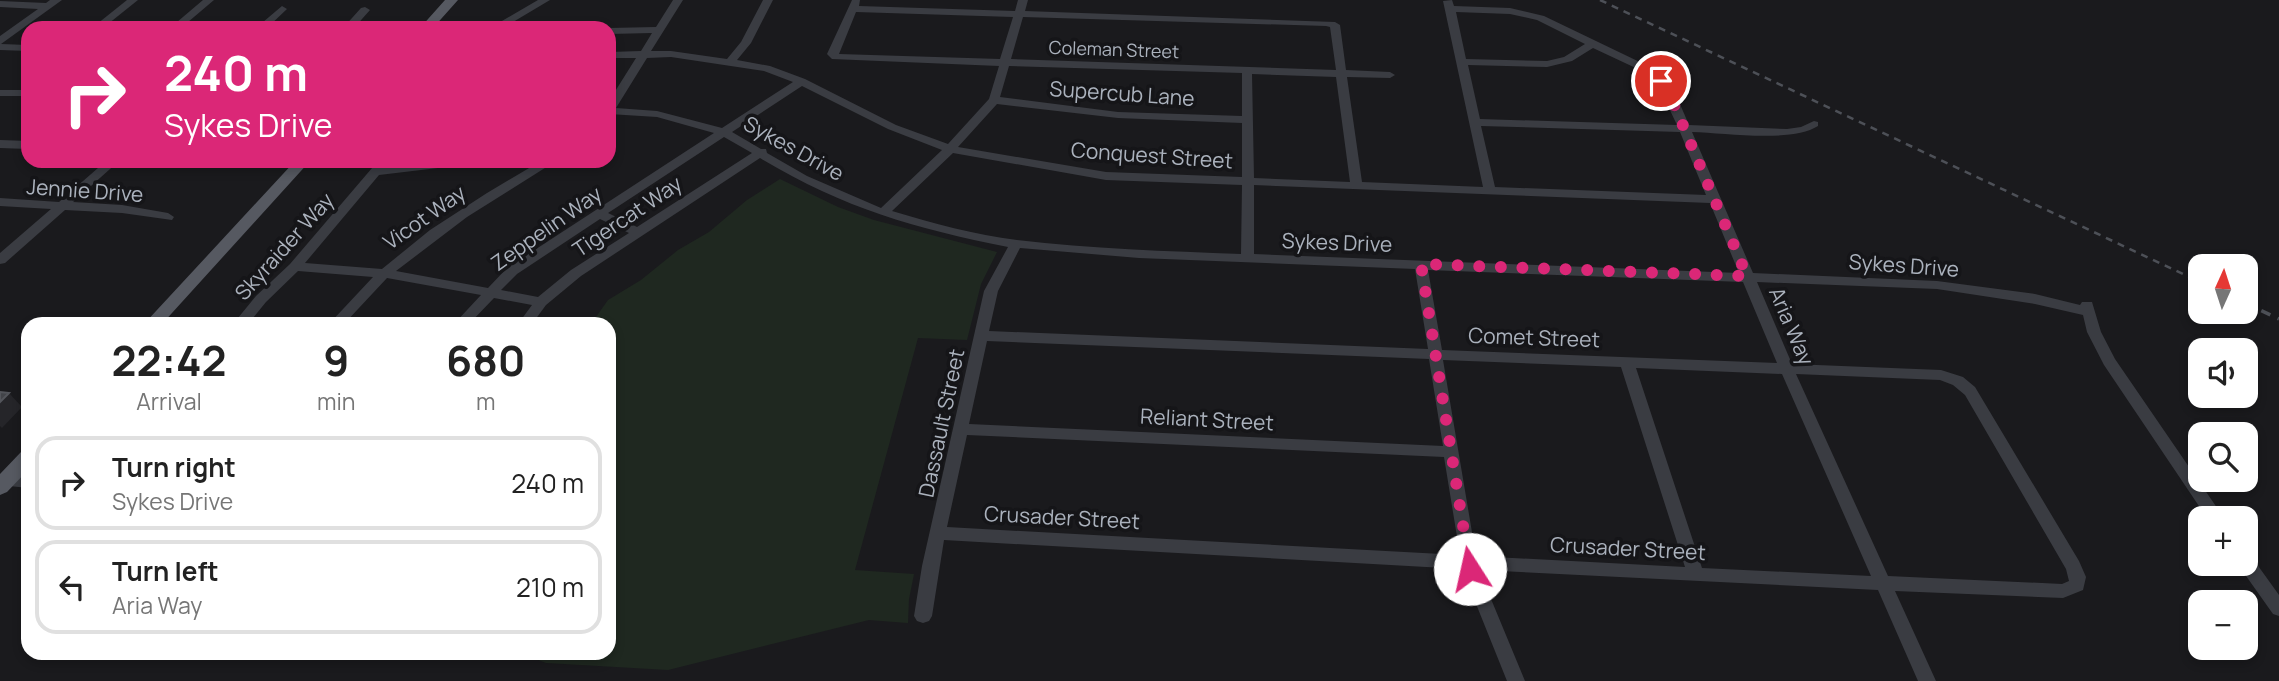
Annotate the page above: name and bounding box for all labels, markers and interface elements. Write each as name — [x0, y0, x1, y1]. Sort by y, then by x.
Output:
street label: Coleman Street — [1048, 35, 1180, 63]
text: 240 m — [164, 39, 308, 106]
icon: right — [49, 49, 140, 140]
pin — [1631, 51, 1691, 111]
icon: arrive — [1642, 62, 1680, 100]
street label: Supercub Lane — [1049, 74, 1195, 112]
text: Sykes Drive — [164, 103, 333, 147]
street label: Sykes Drive — [739, 109, 849, 187]
street label: Conquest Street — [1070, 135, 1234, 175]
street label: Tigercat Way — [567, 169, 687, 263]
street label: Jennie Drive — [26, 172, 144, 208]
street label: Vicot Way — [377, 178, 471, 256]
street label: Zeppelin Way — [485, 179, 607, 277]
street label: Skyraider Way — [228, 186, 340, 306]
street label: Sykes Drive — [1281, 226, 1393, 258]
street label: Sykes Drive — [1848, 247, 1960, 283]
north arrow — [2188, 254, 2258, 324]
map controls — [2188, 254, 2258, 660]
street label: Aria Way — [1763, 283, 1821, 369]
street label: Comet Street — [1468, 321, 1600, 353]
text: 22:42 — [112, 331, 226, 389]
text: 9 — [323, 331, 349, 389]
text: 680 — [446, 331, 526, 389]
button: sound — [2188, 338, 2258, 408]
street label: Dassault Street — [912, 346, 970, 500]
text: Arrival — [136, 385, 202, 417]
text: min — [317, 385, 356, 417]
text: m — [476, 385, 496, 417]
street label: Reliant Street — [1139, 402, 1275, 436]
button: search — [2188, 422, 2258, 492]
text: Turn right — [112, 449, 236, 485]
icon: right — [53, 464, 91, 502]
text: 240 m — [511, 465, 584, 501]
text: Sykes Drive — [112, 485, 233, 517]
street label: Crusader Street — [983, 499, 1141, 535]
button: + — [2188, 506, 2258, 576]
street label: Crusader Street — [1549, 530, 1707, 566]
position arrow — [1433, 532, 1507, 606]
text: Turn left — [112, 553, 219, 589]
icon: left — [53, 568, 91, 606]
text: 210 m — [516, 569, 584, 605]
text: Aria Way — [112, 589, 202, 621]
button: − — [2188, 590, 2258, 660]

